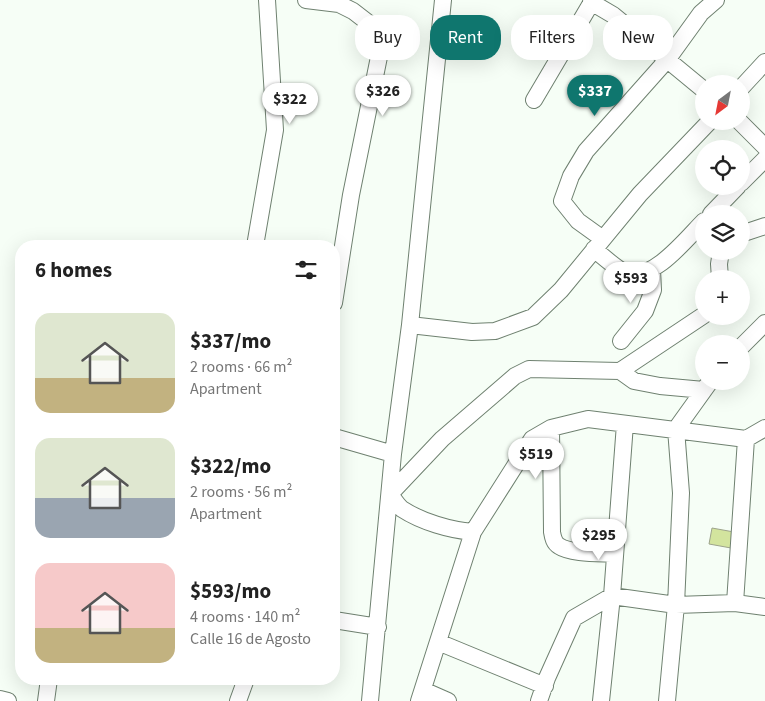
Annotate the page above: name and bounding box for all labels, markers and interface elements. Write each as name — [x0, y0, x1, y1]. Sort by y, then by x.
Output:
chip: Buy — [355, 15, 420, 60]
chip: Rent — [430, 15, 501, 60]
chip: Filters — [511, 15, 593, 60]
chip: New — [603, 15, 673, 60]
pin: $326 — [353, 74, 413, 117]
pin: $337 — [565, 74, 625, 117]
north arrow — [695, 75, 750, 130]
map controls — [695, 75, 750, 390]
text: $326 — [366, 80, 400, 102]
text: $337 — [578, 80, 612, 102]
pin: $322 — [260, 82, 320, 125]
text: $322 — [273, 88, 307, 110]
button: locate — [695, 140, 750, 195]
button: layers — [695, 205, 750, 260]
text: 6 homes — [35, 255, 112, 285]
icon: filters — [292, 256, 320, 284]
pin: $593 — [601, 262, 661, 304]
text: $593 — [614, 267, 648, 289]
button: + — [695, 270, 750, 325]
text: $337/mo — [190, 326, 271, 356]
icon: home — [75, 333, 135, 393]
button: − — [695, 335, 750, 390]
text: 2 rooms · 66 m² — [190, 356, 292, 378]
text: Apartment — [190, 378, 262, 400]
pin: $519 — [506, 438, 566, 480]
text: $519 — [519, 443, 553, 465]
text: $322/mo — [190, 451, 271, 481]
icon: home — [75, 458, 135, 518]
text: 2 rooms · 56 m² — [190, 481, 292, 503]
text: Apartment — [190, 503, 262, 525]
pin: $295 — [569, 518, 629, 561]
text: $295 — [582, 524, 616, 546]
text: $593/mo — [190, 576, 271, 606]
icon: home — [75, 583, 135, 643]
text: 4 rooms · 140 m² — [190, 606, 300, 628]
text: Calle 16 de Agosto — [190, 628, 311, 650]

